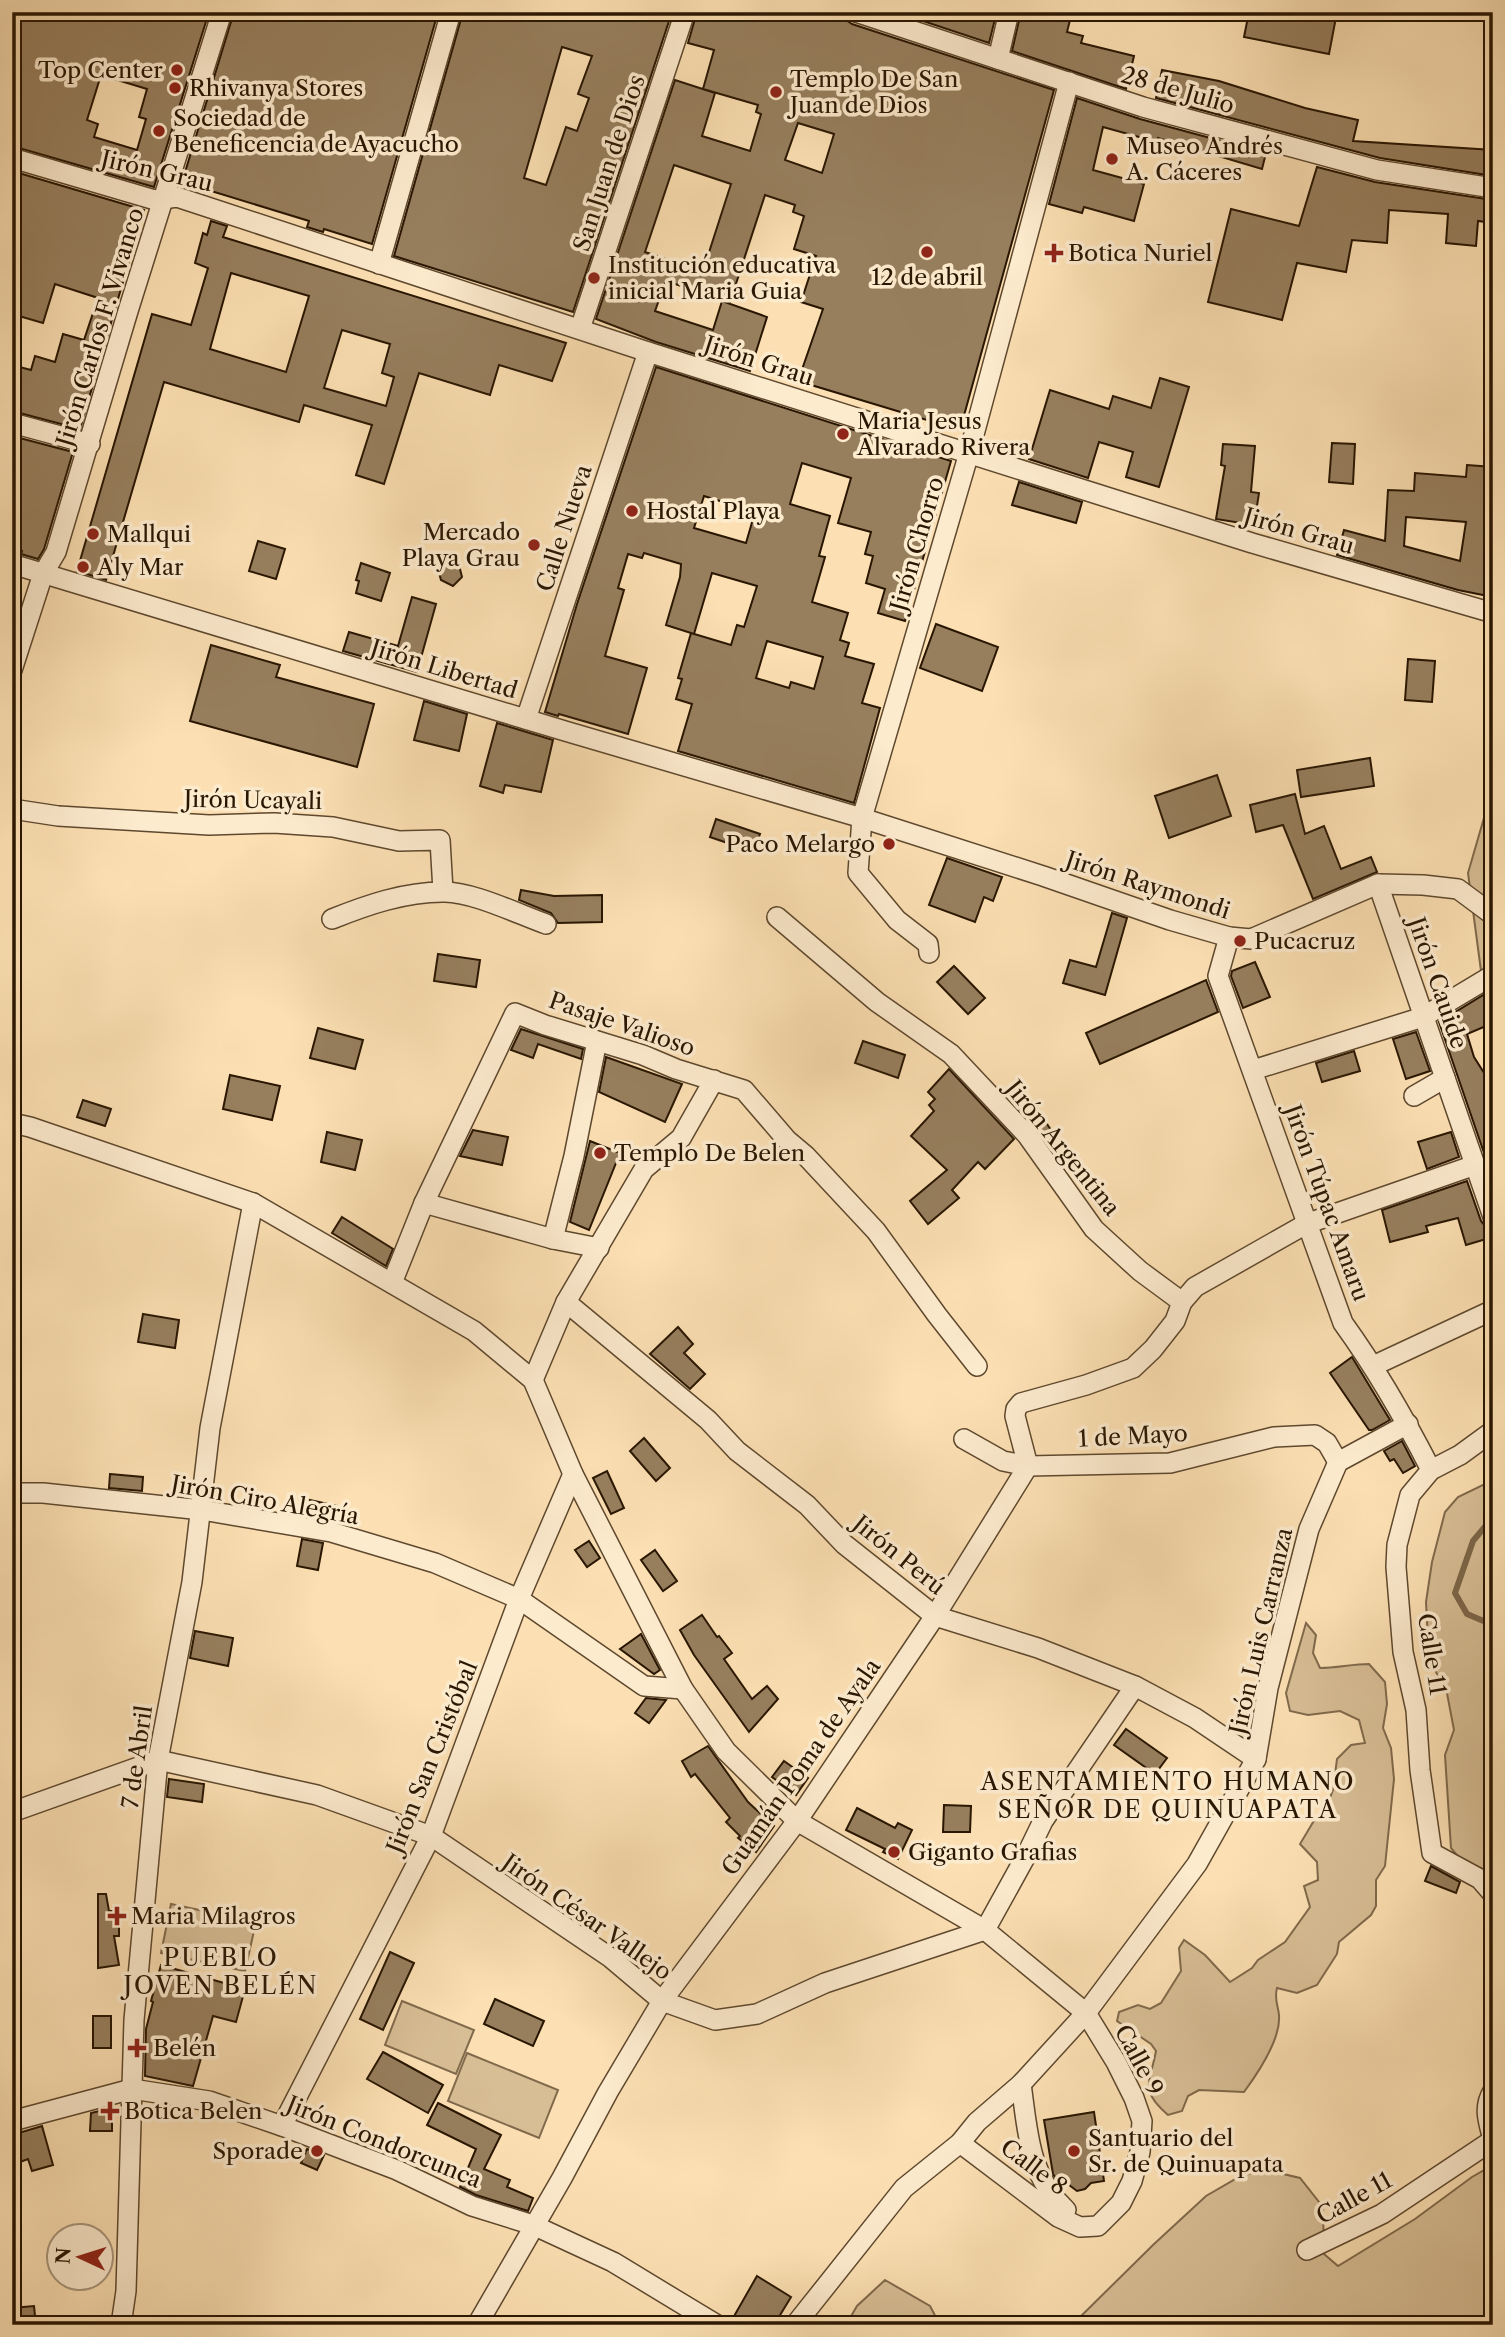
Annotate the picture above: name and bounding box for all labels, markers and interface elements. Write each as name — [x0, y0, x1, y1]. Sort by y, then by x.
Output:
place label: Top Center — [38, 56, 163, 84]
street label: 28 de Julio — [1118, 61, 1238, 119]
marker: Top Center — [169, 62, 185, 78]
place label: Templo De San Juan de Dios — [787, 65, 958, 119]
street label: San Juan de Dios — [567, 71, 651, 255]
place label: Rhivanya Stores — [189, 74, 363, 102]
marker: Rhivanya Stores — [167, 80, 183, 96]
marker: Templo De San Juan de Dios — [768, 84, 784, 100]
place label: Sociedad de Beneficencia de Ayacucho — [173, 104, 459, 158]
marker: Sociedad de Beneficencia de Ayacucho — [151, 123, 167, 139]
place label: Museo Andrés A. Cáceres — [1125, 132, 1283, 186]
street label: Jirón Grau — [96, 144, 216, 197]
marker: Museo Andrés A. Cáceres — [1104, 151, 1120, 167]
street label: Jirón Carlos F. Vivanco — [49, 204, 150, 453]
place label: Botica Nuriel — [1068, 239, 1213, 267]
marker: 12 de abril — [919, 244, 935, 260]
marker: Botica Nuriel — [1046, 245, 1062, 261]
place label: Institución educativa inicial Maria Guia — [608, 251, 837, 305]
place label: 12 de abril — [871, 263, 983, 291]
marker: Institución educativa inicial Maria Guia — [586, 270, 602, 286]
street label: Jirón Grau — [698, 329, 817, 392]
place label: Maria Jesus Alvarado Rivera — [856, 407, 1031, 461]
marker: Maria Jesus Alvarado Rivera — [835, 426, 851, 442]
street label: Calle Nueva — [530, 460, 598, 595]
street label: Jirón Chorro — [884, 474, 950, 617]
place label: Hostal Playa — [646, 497, 781, 525]
street label: Jirón Grau — [1238, 501, 1357, 560]
marker: Hostal Playa — [624, 503, 640, 519]
place label: Mercado Playa Grau — [402, 518, 520, 572]
place label: Mallqui — [107, 520, 191, 548]
marker: Mallqui — [85, 526, 101, 542]
marker: Mercado Playa Grau — [526, 537, 542, 553]
place label: Aly Mar — [96, 553, 184, 581]
marker: Aly Mar — [75, 559, 91, 575]
street label: Jirón Libertad — [364, 633, 521, 705]
street label: Jirón Ucayali — [181, 785, 322, 815]
place label: Paco Melargo — [725, 830, 875, 858]
marker: Paco Melargo — [881, 836, 897, 852]
street label: Jirón Raymondi — [1059, 844, 1234, 925]
street label: Jirón Cauide — [1401, 911, 1474, 1052]
place label: Pucacruz — [1254, 927, 1355, 955]
marker: Pucacruz — [1232, 933, 1248, 949]
street label: Pasaje Valioso — [545, 986, 699, 1062]
street label: Jirón Argentina — [998, 1072, 1127, 1222]
street label: Jirón Túpac Amaru — [1277, 1098, 1376, 1305]
place label: Templo De Belen — [614, 1139, 805, 1167]
marker: Templo De Belen — [592, 1145, 608, 1161]
street label: 1 de Mayo — [1077, 1419, 1189, 1453]
street label: Jirón Ciro Alegría — [166, 1469, 362, 1530]
street label: Jirón Perú — [845, 1508, 951, 1601]
street label: Jirón Luis Carranza — [1223, 1524, 1299, 1740]
street label: Calle 11 — [1412, 1611, 1452, 1697]
street label: Guamán Poma de Ayala — [716, 1653, 887, 1881]
street label: Jirón San Cristóbal — [380, 1657, 483, 1860]
street label: 7 de Abril — [116, 1703, 158, 1810]
district label: ASENTAMIENTO HUMANO SEÑOR DE QUINUAPATA — [979, 1767, 1356, 1824]
place label: Giganto Grafias — [908, 1838, 1077, 1866]
marker: Giganto Grafias — [886, 1844, 902, 1860]
street label: Jirón César Vallejo — [494, 1846, 677, 1986]
place label: Maria Milagros — [131, 1902, 296, 1930]
marker: Maria Milagros — [109, 1908, 125, 1924]
district label: PUEBLO JOVEN BELÉN — [119, 1943, 319, 2000]
street label: Calle 9 — [1109, 2020, 1169, 2100]
place label: Belén — [153, 2034, 216, 2062]
marker: Belén — [127, 2038, 147, 2058]
street label: Jirón Condorcunca — [280, 2089, 486, 2194]
place label: Botica Belen — [124, 2097, 262, 2125]
marker: Botica Belen — [102, 2103, 118, 2119]
place label: Santuario del Sr. de Quinuapata — [1088, 2124, 1285, 2178]
street label: Calle 8 — [995, 2133, 1073, 2201]
place label: Sporade — [212, 2137, 303, 2165]
marker: Sporade — [309, 2143, 325, 2159]
marker: Santuario del Sr. de Quinuapata — [1066, 2143, 1082, 2159]
street label: Calle 11 — [1311, 2166, 1397, 2230]
north arrow — [46, 2222, 116, 2292]
text: N — [51, 2247, 76, 2265]

